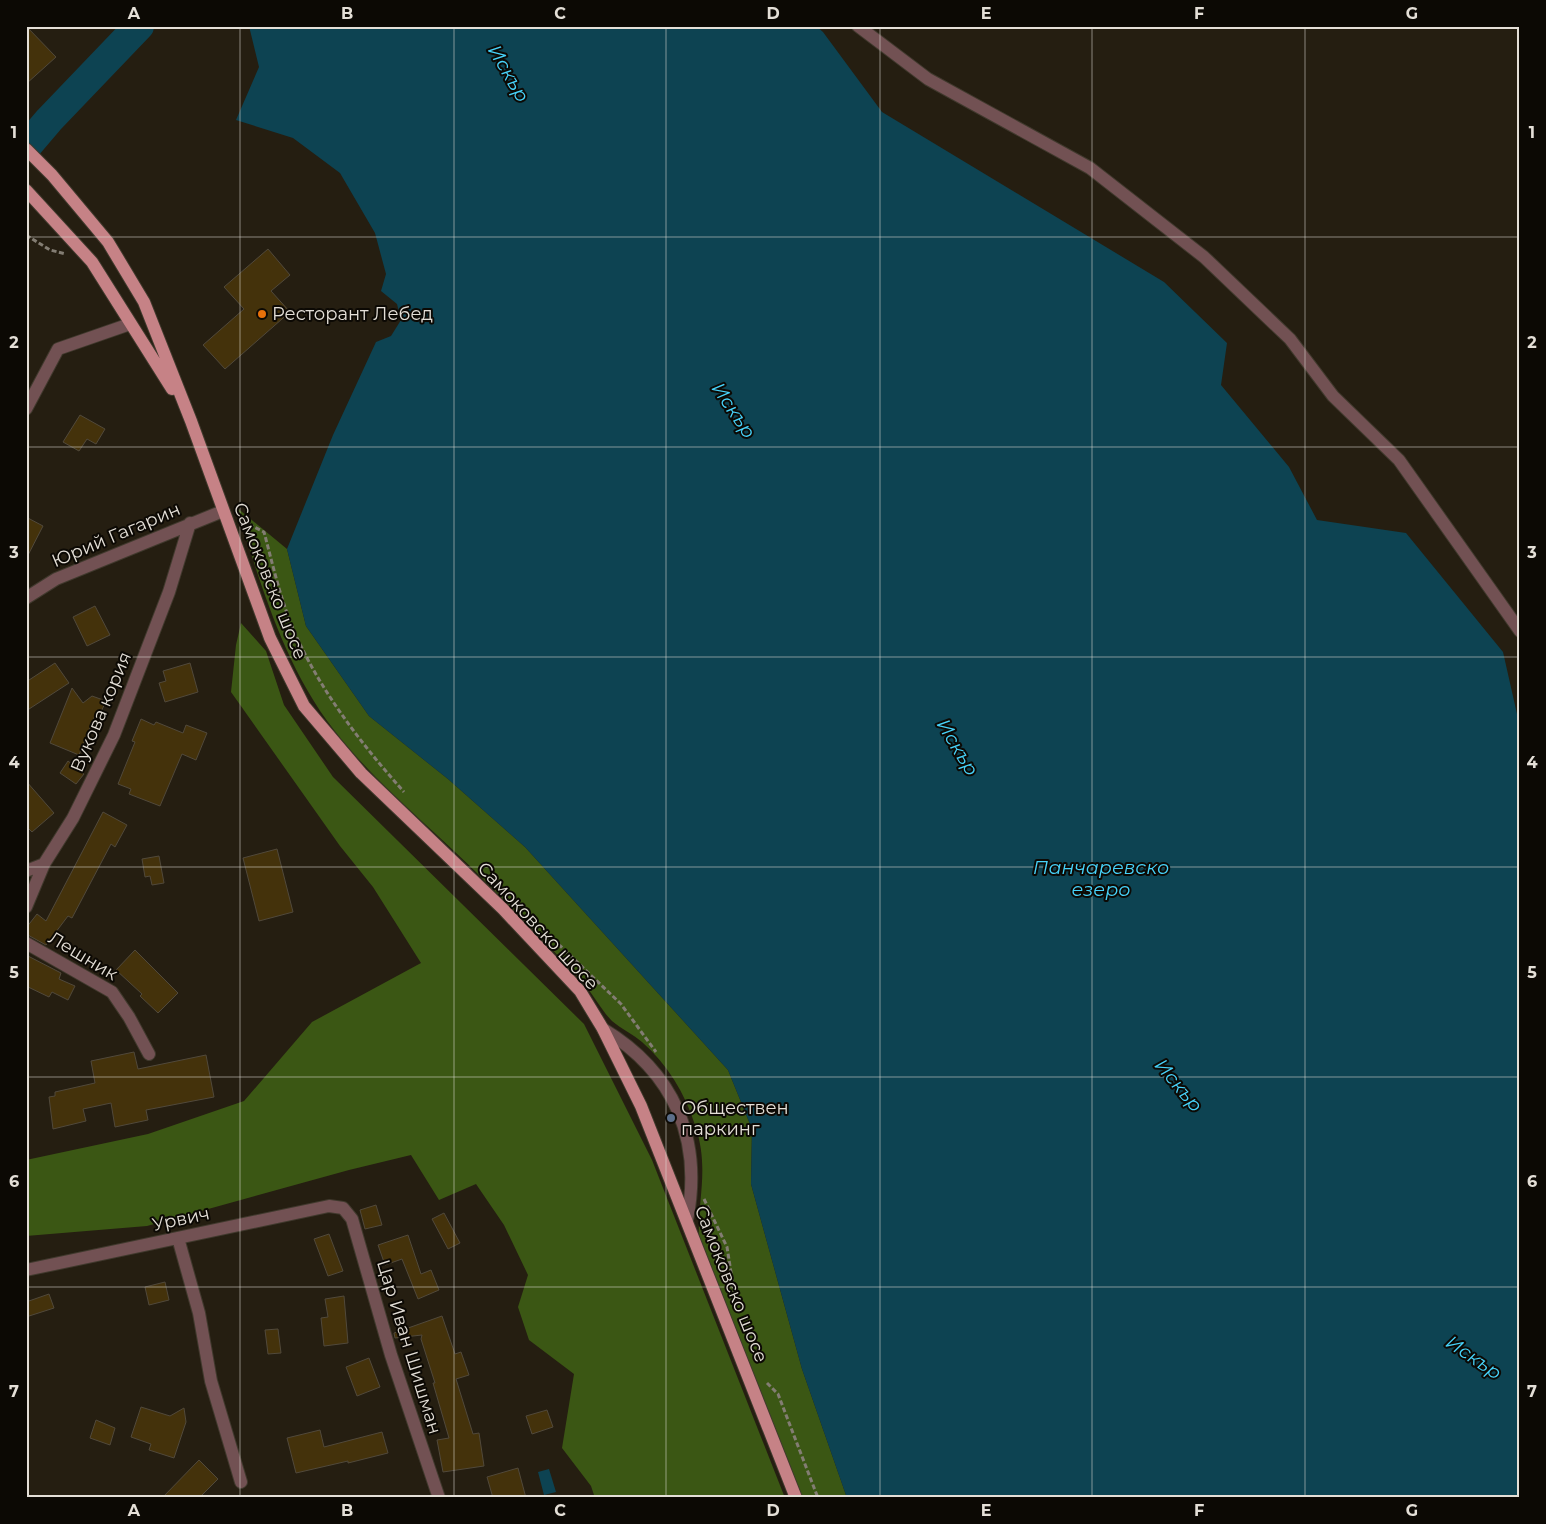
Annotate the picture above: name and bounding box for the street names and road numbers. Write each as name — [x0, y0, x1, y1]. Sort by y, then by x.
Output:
street label: Юрий Гагарин — [48, 498, 184, 572]
street label: Самоковско шосе — [228, 499, 312, 663]
street label: Вукова кория — [66, 649, 136, 775]
street label: Самоковско шосе — [473, 857, 603, 995]
street label: Лешник — [44, 927, 122, 986]
street label: Урвич — [150, 1202, 212, 1236]
street label: Самоковско шосе — [689, 1202, 773, 1366]
street label: Цар Иван Шишман — [372, 1257, 446, 1437]

